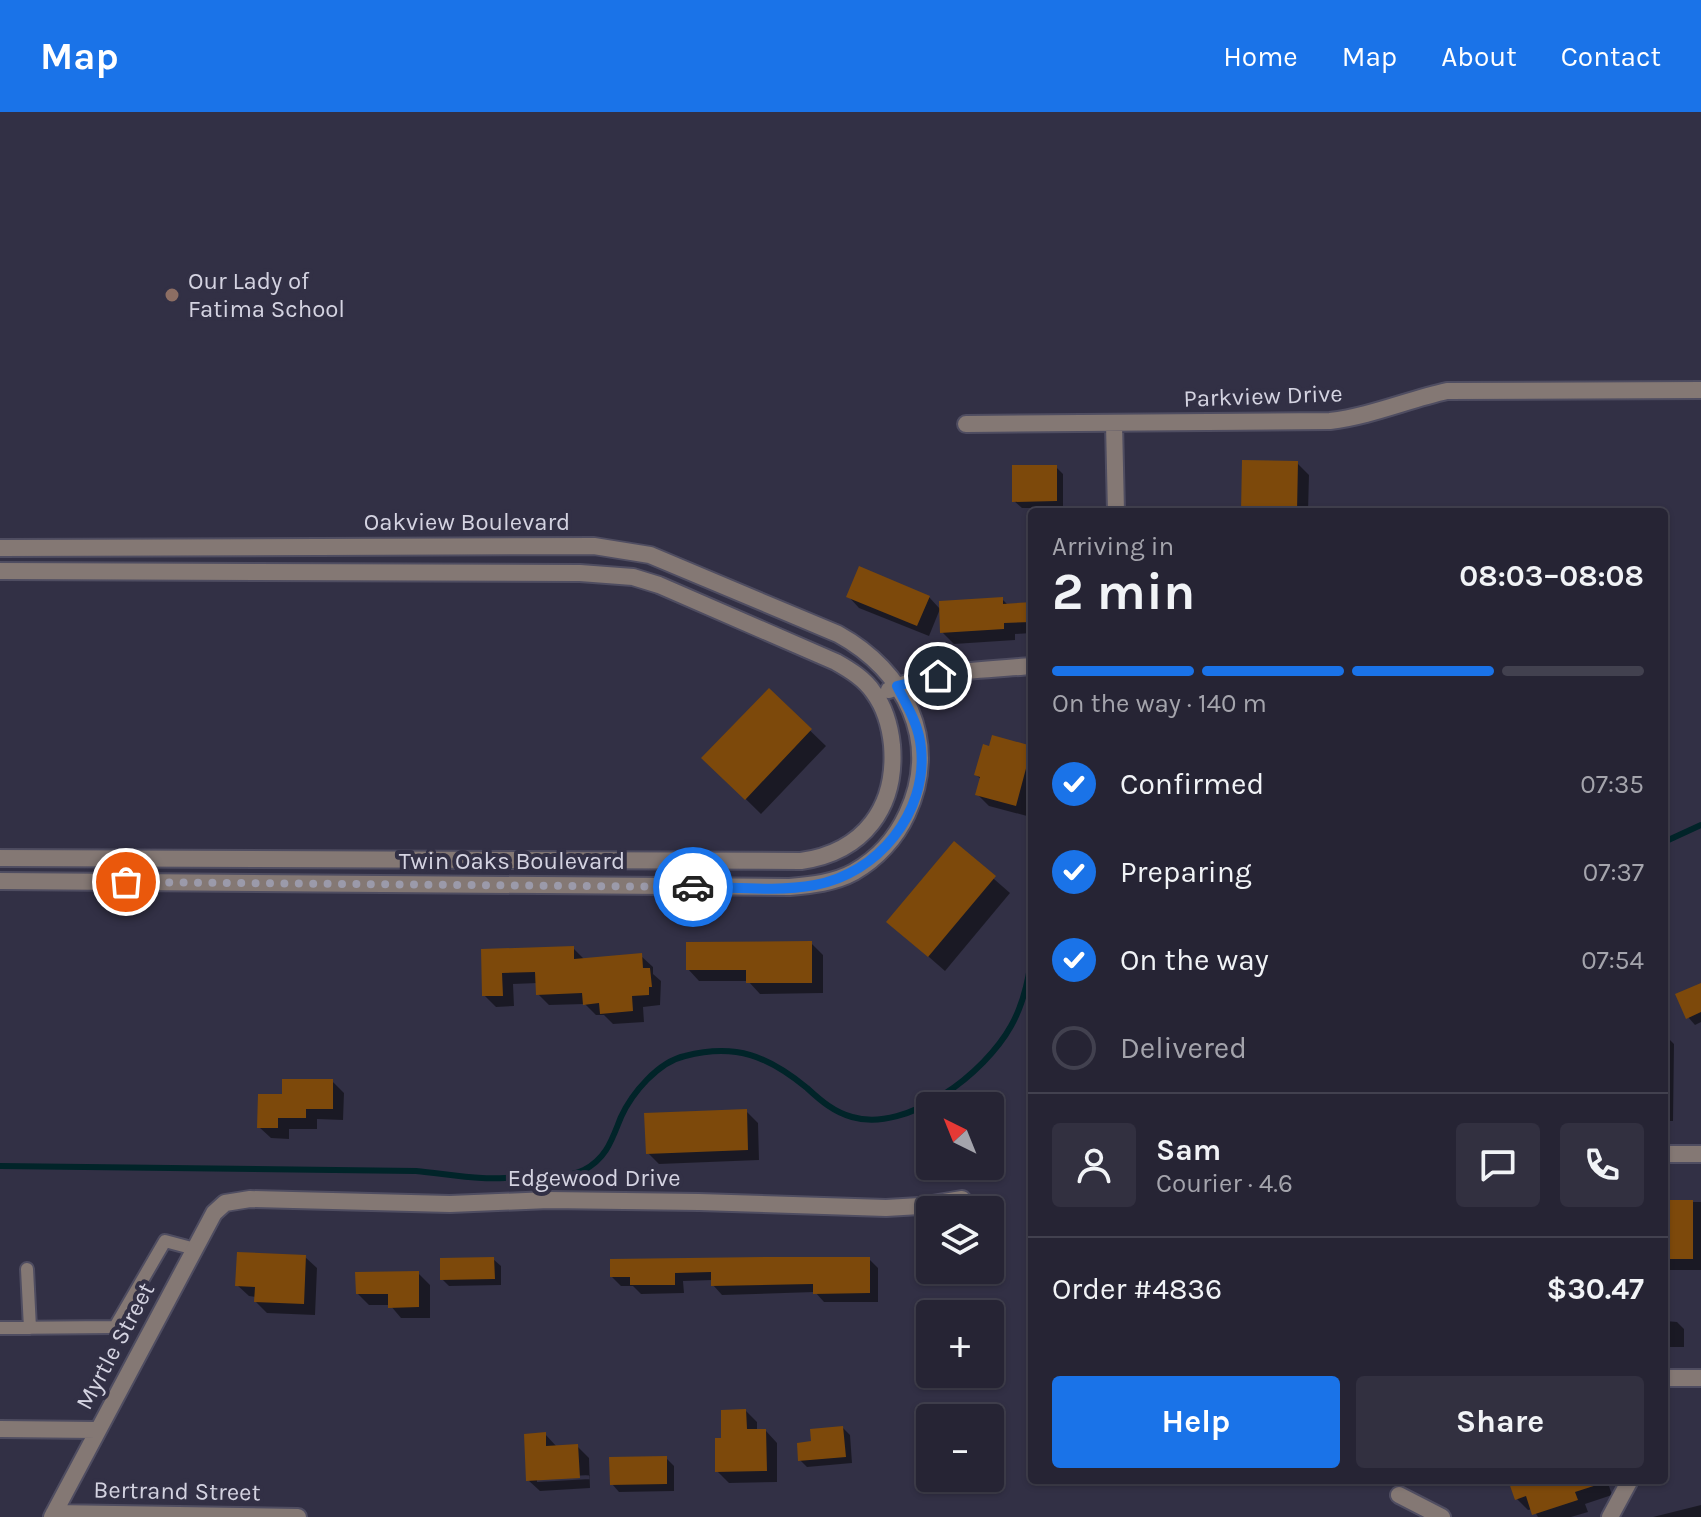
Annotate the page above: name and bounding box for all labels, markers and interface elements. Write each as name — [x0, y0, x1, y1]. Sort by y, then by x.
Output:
text: Map — [40, 34, 119, 79]
text: Home — [1223, 40, 1298, 73]
text: Map — [1342, 40, 1397, 73]
text: About — [1441, 40, 1517, 73]
text: Contact — [1561, 40, 1661, 73]
place label: Our Lady of Fatima School — [188, 267, 345, 323]
marker: Our Lady of Fatima School — [163, 286, 181, 304]
street label: Parkview Drive — [1183, 379, 1343, 413]
street label: Oakview Boulevard — [364, 508, 570, 536]
text: Arriving in — [1052, 531, 1174, 562]
text: 08:03–08:08 — [1459, 558, 1644, 594]
text: 2 min — [1052, 561, 1195, 622]
pin — [904, 642, 972, 710]
icon: home — [916, 654, 960, 698]
text: On the way · 140 m — [1052, 688, 1267, 719]
icon: check — [1052, 762, 1096, 806]
text: Confirmed — [1120, 766, 1264, 802]
text: 07:35 — [1580, 769, 1644, 800]
street label: Twin Oaks Boulevard — [399, 847, 625, 875]
courier — [653, 847, 733, 927]
pin — [92, 848, 160, 916]
icon: check — [1052, 850, 1096, 894]
text: Preparing — [1120, 854, 1252, 890]
text: 07:37 — [1583, 857, 1644, 888]
icon: bag — [104, 860, 148, 904]
icon: car — [671, 865, 715, 909]
icon: check — [1052, 938, 1096, 982]
text: On the way — [1120, 942, 1269, 978]
text: 07:54 — [1581, 945, 1644, 976]
text: Delivered — [1120, 1030, 1247, 1066]
north arrow — [916, 1092, 1004, 1180]
map controls — [916, 1092, 1004, 1492]
button: person — [1052, 1123, 1136, 1207]
button: chat — [1456, 1123, 1540, 1207]
button: phone — [1560, 1123, 1644, 1207]
text: Sam — [1156, 1132, 1221, 1168]
street label: Edgewood Drive — [507, 1164, 681, 1192]
text: Courier · 4.6 — [1156, 1168, 1293, 1199]
button: layers — [916, 1196, 1004, 1284]
text: Order #4836 — [1052, 1271, 1222, 1307]
text: $30.47 — [1546, 1271, 1644, 1307]
street label: Myrtle Street — [70, 1278, 160, 1414]
button: + — [916, 1300, 1004, 1388]
button: Help — [1052, 1376, 1340, 1468]
button: Share — [1356, 1376, 1644, 1468]
button: − — [916, 1404, 1004, 1492]
street label: Bertrand Street — [93, 1476, 261, 1506]

